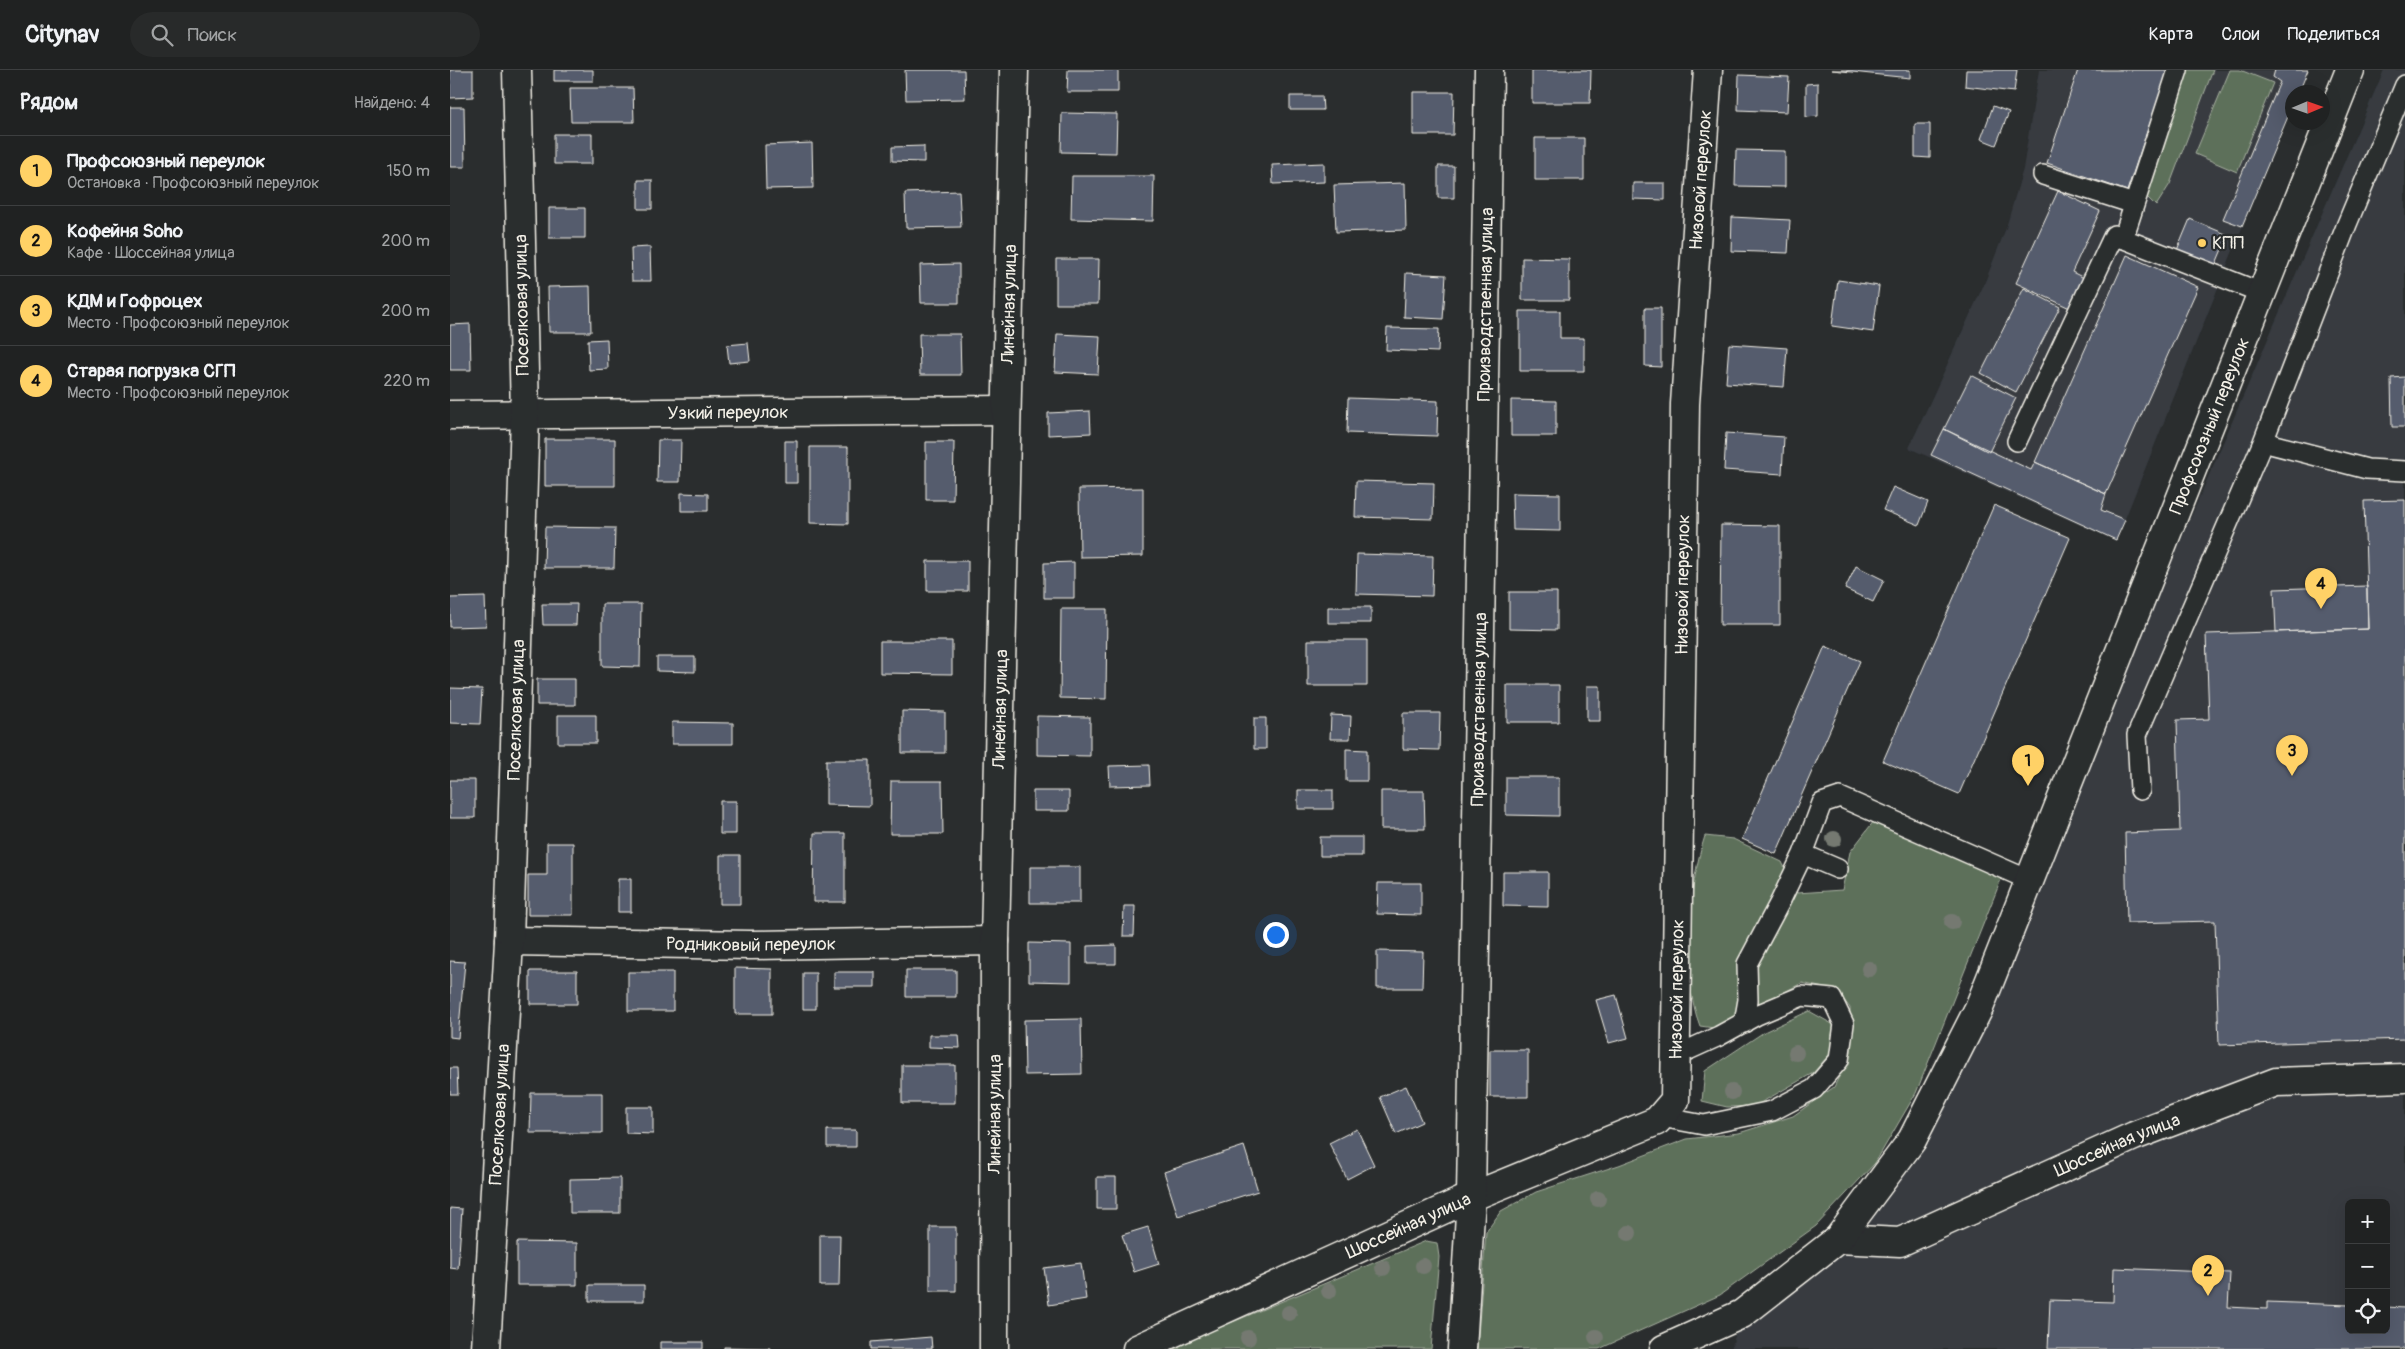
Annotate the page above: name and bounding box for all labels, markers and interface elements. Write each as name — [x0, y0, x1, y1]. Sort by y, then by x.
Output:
search box — [130, 12, 480, 57]
text: Citynav — [25, 20, 100, 49]
icon: search — [148, 21, 176, 49]
text: Поиск — [188, 23, 237, 47]
text: Карта — [2149, 23, 2193, 46]
text: Слои — [2221, 23, 2259, 46]
text: Поделиться — [2287, 23, 2380, 46]
north arrow — [2285, 85, 2330, 130]
text: Рядом — [20, 89, 78, 116]
text: Найдено: 4 — [354, 93, 430, 113]
street label: Низовой переулок — [1684, 109, 1717, 251]
text: Профсоюзный переулок — [67, 149, 265, 173]
text: 1 — [33, 161, 39, 181]
text: 150 m — [386, 161, 430, 181]
text: Остановка · Профсоюзный переулок — [67, 173, 320, 193]
street label: Производственная улица — [1472, 207, 1498, 402]
text: Кофейня Soho — [67, 219, 183, 243]
text: 2 — [32, 231, 40, 251]
text: 200 m — [382, 231, 430, 251]
place label: КПП — [2212, 232, 2244, 255]
street label: Поселковая улица — [509, 234, 535, 376]
marker: КПП — [2196, 237, 2208, 249]
text: Кафе · Шоссейная улица — [67, 243, 235, 263]
street label: Линейная улица — [996, 244, 1022, 365]
text: КДМ и Гофроцех — [67, 289, 202, 313]
text: 3 — [32, 301, 40, 321]
text: 200 m — [382, 301, 430, 321]
text: Место · Профсоюзный переулок — [67, 313, 290, 333]
street label: Профсоюзный переулок — [2164, 334, 2255, 517]
text: Старая погрузка СГП — [67, 359, 236, 383]
text: 4 — [31, 371, 41, 391]
text: 220 m — [384, 371, 430, 391]
text: Место · Профсоюзный переулок — [67, 383, 290, 403]
street label: Узкий переулок — [667, 400, 789, 425]
street label: Низовой переулок — [1670, 514, 1695, 655]
pin: 4 — [2305, 568, 2337, 609]
street label: Производственная улица — [1466, 612, 1492, 807]
street label: Поселковая улица — [502, 639, 530, 781]
street label: Линейная улица — [987, 649, 1013, 770]
pin: 3 — [2276, 735, 2308, 776]
pin: 1 — [2012, 745, 2044, 786]
street label: Низовой переулок — [1664, 919, 1689, 1060]
your location — [1263, 922, 1289, 948]
street label: Родниковый переулок — [666, 932, 836, 957]
street label: Поселковая улица — [484, 1043, 515, 1186]
street label: Линейная улица — [983, 1054, 1006, 1175]
street label: Шоссейная улица — [2051, 1108, 2183, 1182]
street label: Шоссейная улица — [1342, 1187, 1474, 1264]
map controls — [2345, 1199, 2390, 1334]
button: + — [2345, 1199, 2390, 1244]
button: − — [2345, 1244, 2390, 1289]
pin: 2 — [2192, 1255, 2224, 1296]
button: locate — [2345, 1289, 2390, 1334]

